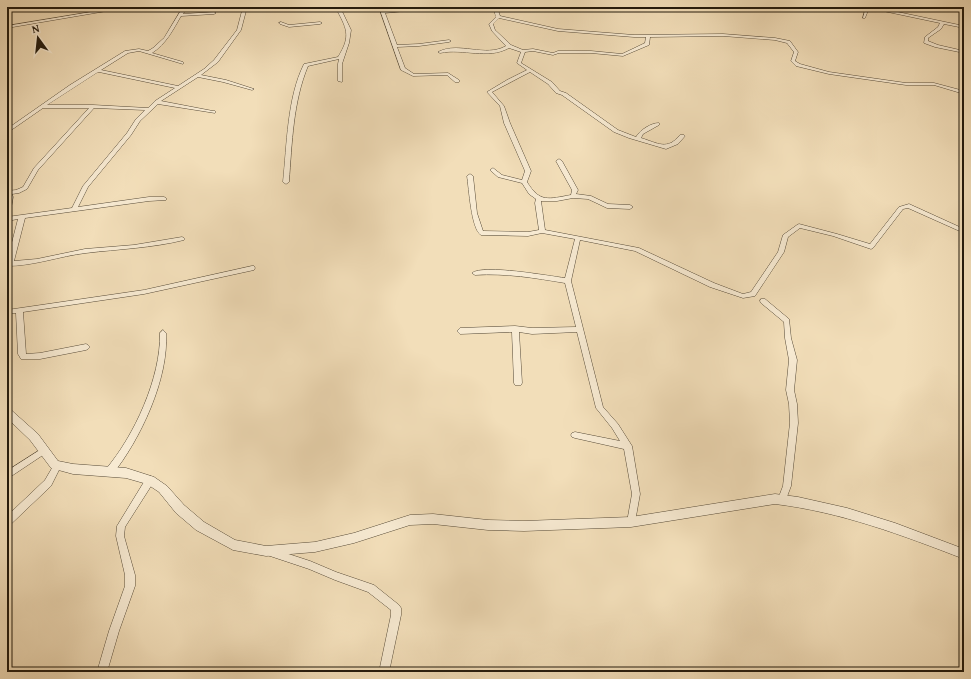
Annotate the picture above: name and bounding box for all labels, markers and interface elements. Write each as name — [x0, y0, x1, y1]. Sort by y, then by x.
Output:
north arrow — [18, 18, 58, 58]
text: N — [30, 19, 42, 37]

